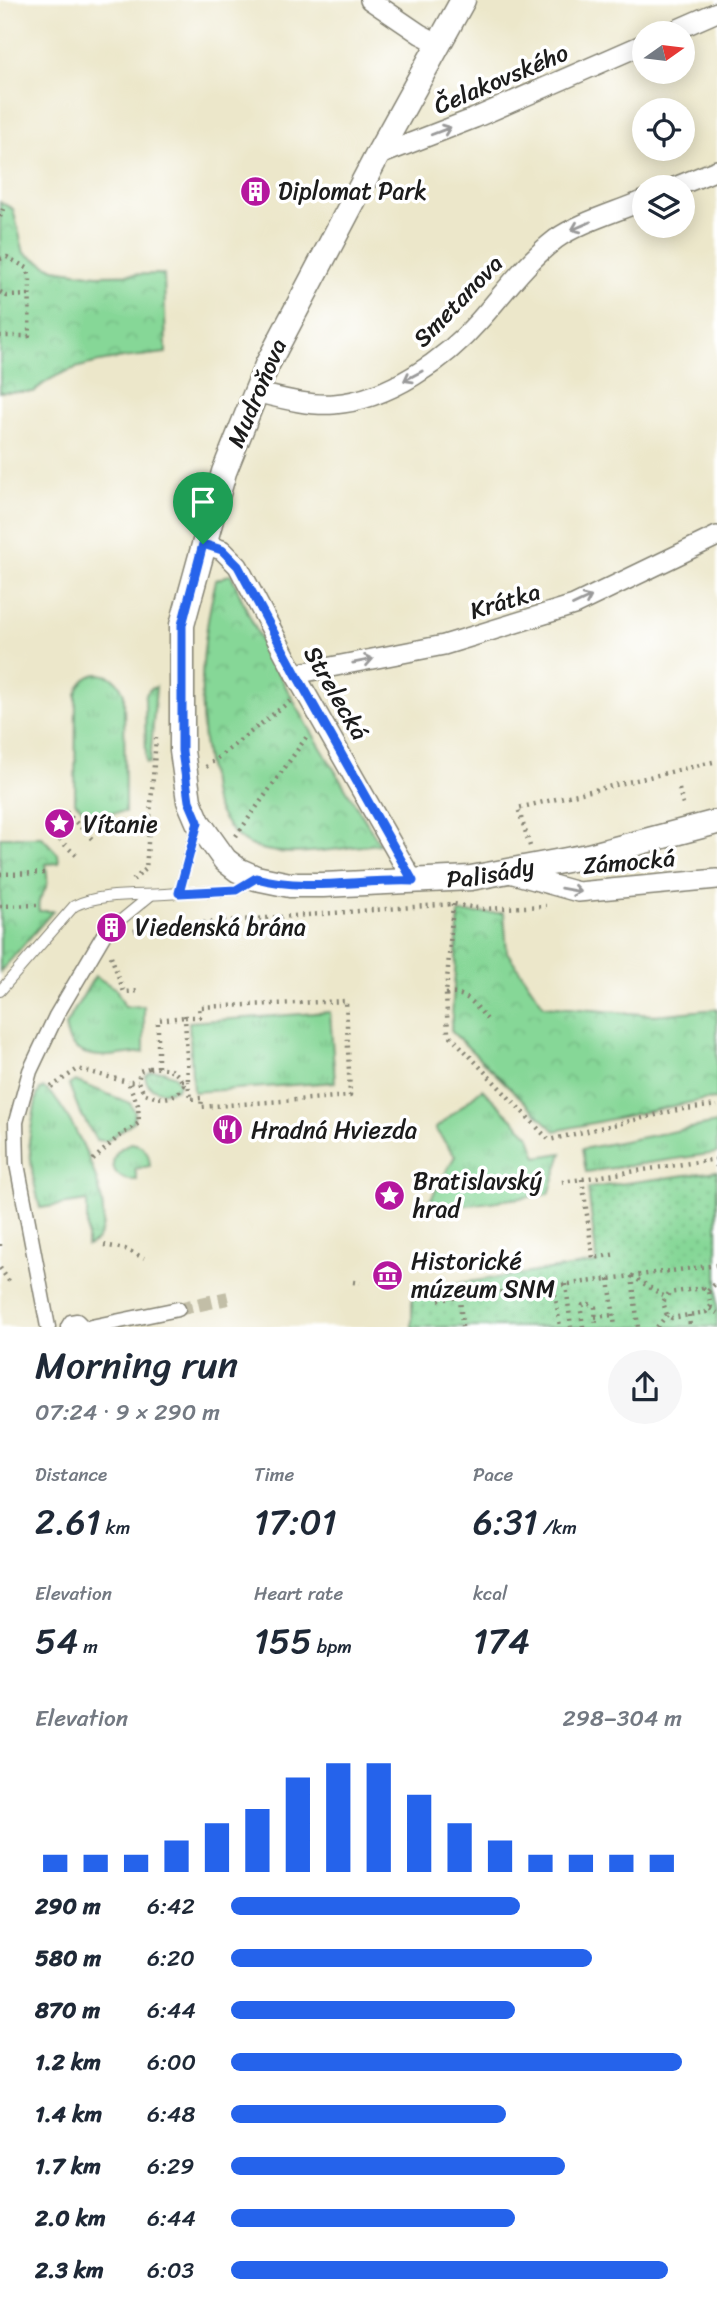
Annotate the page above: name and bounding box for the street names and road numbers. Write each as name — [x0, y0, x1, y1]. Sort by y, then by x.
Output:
street label: Čelakovského — [427, 32, 575, 126]
street label: Smetanova — [402, 245, 514, 357]
street label: Mudroňova — [215, 332, 299, 454]
street label: Krátka — [465, 570, 545, 632]
street label: Strelecká — [292, 638, 380, 748]
street label: Zámocká — [581, 837, 677, 887]
street label: Palisády — [446, 845, 538, 900]

